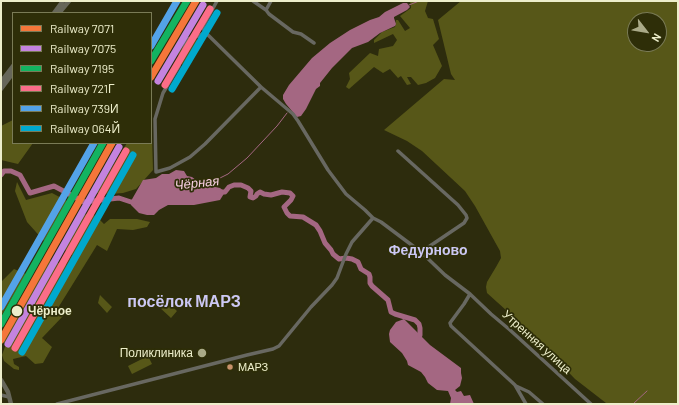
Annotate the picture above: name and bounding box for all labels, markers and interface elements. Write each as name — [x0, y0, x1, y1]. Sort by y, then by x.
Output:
legend — [12, 12, 152, 144]
north arrow — [627, 12, 667, 52]
text: Railway 7071 — [50, 21, 114, 35]
text: N — [649, 31, 664, 44]
text: Railway 7075 — [50, 41, 116, 55]
text: Railway 7195 — [50, 61, 114, 75]
text: Railway 721Г — [50, 81, 114, 95]
text: Railway 739И — [50, 101, 119, 115]
text: Railway 064Й — [50, 121, 120, 135]
water label: Чёрная — [174, 173, 220, 193]
district label: Федурново — [389, 242, 467, 258]
district label: посёлок МАРЗ — [127, 292, 241, 312]
marker: Чёрное — [10, 304, 24, 318]
place label: Чёрное — [28, 304, 72, 318]
street label: Утренняя улица — [499, 307, 575, 377]
place label: Поликлиника — [120, 346, 193, 360]
marker: Поликлиника — [196, 347, 208, 359]
place label: МАРЗ — [238, 360, 268, 374]
marker: МАРЗ — [225, 362, 235, 372]

